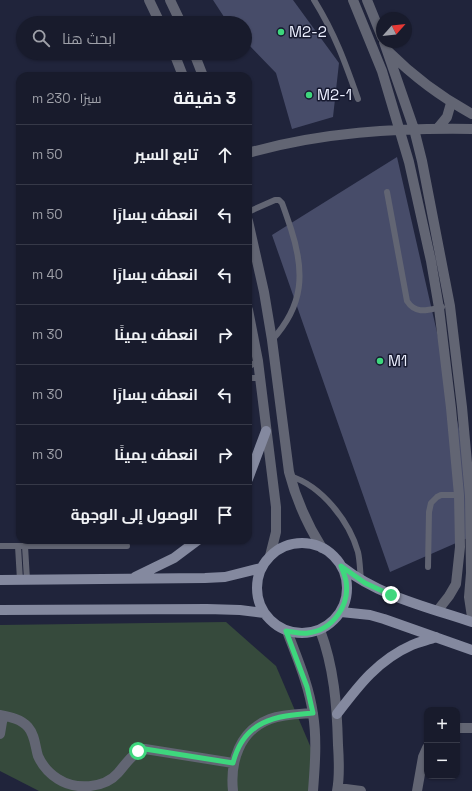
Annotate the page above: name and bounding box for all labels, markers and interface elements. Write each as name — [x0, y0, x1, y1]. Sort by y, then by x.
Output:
north arrow — [376, 12, 412, 48]
search box — [16, 16, 252, 60]
place label: M2-2 — [289, 22, 327, 41]
icon: search — [30, 27, 52, 49]
marker: M2-2 — [276, 27, 286, 37]
text: ابحث هنا — [62, 29, 116, 48]
place label: M2-1 — [317, 85, 352, 104]
text: 3 دقيقة — [173, 87, 236, 109]
text: سيرًا · 230 m — [32, 90, 102, 107]
marker: M2-1 — [304, 90, 314, 100]
icon: ahead — [214, 144, 236, 166]
text: تابع السير — [135, 145, 198, 164]
text: 50 m — [32, 146, 63, 163]
icon: left — [214, 204, 236, 226]
text: انعطف يسارًا — [112, 205, 198, 224]
text: 50 m — [32, 206, 63, 223]
icon: left — [214, 264, 236, 286]
text: انعطف يسارًا — [112, 265, 198, 284]
text: 40 m — [32, 266, 63, 283]
icon: right — [214, 324, 236, 346]
text: انعطف يمينًا — [114, 325, 198, 344]
text: 30 m — [32, 326, 63, 343]
place label: M1 — [388, 351, 407, 370]
marker: M1 — [375, 356, 385, 366]
icon: left — [214, 384, 236, 406]
text: انعطف يسارًا — [112, 385, 198, 404]
text: 30 m — [32, 386, 63, 403]
icon: right — [214, 444, 236, 466]
text: انعطف يمينًا — [114, 445, 198, 464]
text: 30 m — [32, 446, 63, 463]
icon: arrive — [214, 504, 236, 526]
text: الوصول إلى الوجهة — [71, 505, 198, 524]
route end — [382, 586, 400, 604]
map controls — [424, 707, 460, 779]
button: + — [424, 707, 460, 743]
route start — [129, 742, 147, 760]
button: − — [424, 743, 460, 779]

